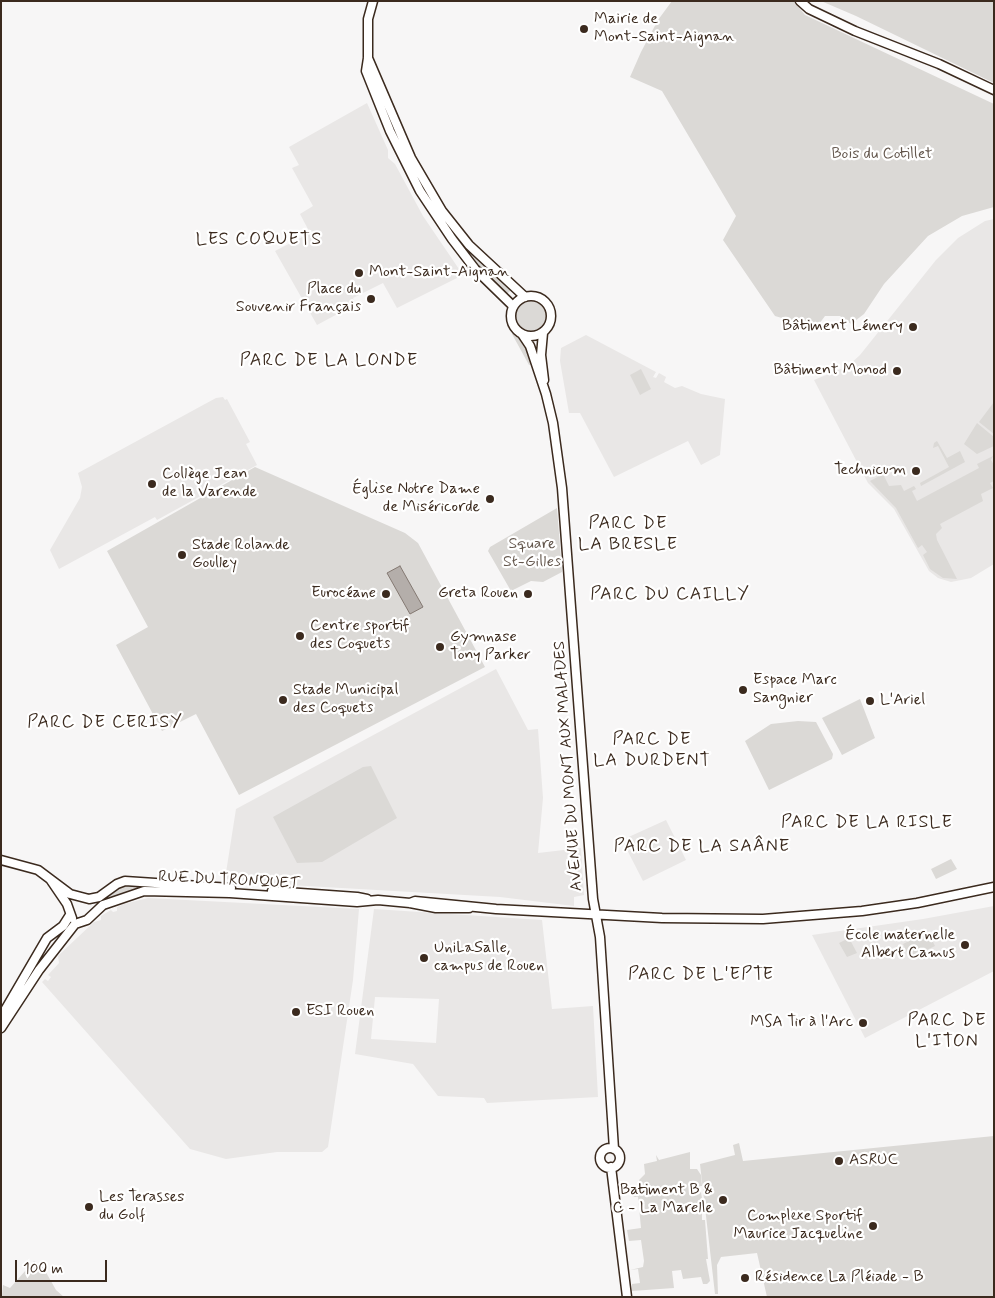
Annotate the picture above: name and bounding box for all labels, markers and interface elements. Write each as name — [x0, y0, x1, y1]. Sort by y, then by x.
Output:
place label: Mairie de Mont-Saint-Aignan — [594, 10, 735, 48]
marker: Mairie de Mont-Saint-Aignan — [578, 23, 590, 35]
park label: Bois du Cotillet — [831, 145, 933, 165]
district label: LES COQUETS — [194, 229, 324, 251]
place label: Mont-Saint-Aignan — [369, 263, 510, 283]
marker: Mont-Saint-Aignan — [353, 267, 365, 279]
place label: Place du Souvenir Français — [236, 280, 361, 318]
marker: Place du Souvenir Français — [365, 293, 377, 305]
place label: Bâtiment Lémery — [782, 317, 903, 337]
marker: Bâtiment Lémery — [907, 321, 919, 333]
district label: PARC DE LA LONDE — [237, 350, 421, 372]
place label: Bâtiment Monod — [773, 361, 887, 381]
marker: Bâtiment Monod — [891, 365, 903, 377]
place label: Technicum — [834, 461, 906, 481]
place label: Collège Jean de la Varende — [162, 465, 257, 503]
marker: Technicum — [910, 465, 922, 477]
marker: Collège Jean de la Varende — [146, 478, 158, 490]
place label: Église Notre Dame de Miséricorde — [352, 480, 480, 518]
marker: Église Notre Dame de Miséricorde — [484, 493, 496, 505]
district label: PARC DE LA BRESLE — [576, 513, 680, 556]
park label: Square St-Gilles — [503, 535, 561, 573]
place label: Stade Rolande Goulley — [192, 536, 290, 574]
marker: Stade Rolande Goulley — [176, 549, 188, 561]
place label: Eurocéane — [311, 584, 376, 604]
place label: Greta Rouen — [438, 584, 518, 604]
district label: PARC DU CAILLY — [590, 584, 750, 606]
marker: Eurocéane — [380, 588, 392, 600]
marker: Greta Rouen — [522, 588, 534, 600]
place label: Centre sportif des Coquets — [310, 617, 410, 655]
place label: Gymnase Tony Parker — [450, 628, 531, 666]
marker: Centre sportif des Coquets — [294, 630, 306, 642]
street label: AVENUE DU MONT AUX MALADES — [551, 640, 587, 892]
marker: Gymnase Tony Parker — [434, 641, 446, 653]
place label: Espace Marc Sangnier — [753, 671, 837, 709]
place label: Stade Municipal des Coquets — [293, 681, 398, 719]
marker: Espace Marc Sangnier — [737, 684, 749, 696]
place label: L'Ariel — [880, 691, 925, 711]
marker: Stade Municipal des Coquets — [277, 694, 289, 706]
marker: L'Ariel — [864, 695, 876, 707]
district label: PARC DE CERISY — [26, 712, 184, 734]
district label: PARC DE LA DURDENT — [590, 729, 714, 772]
district label: PARC DE LA RISLE — [779, 812, 955, 834]
district label: PARC DE LA SAÂNE — [613, 836, 791, 858]
street label: RUE DU TRONQUET — [158, 868, 300, 894]
place label: École maternelle Albert Camus — [845, 926, 955, 964]
place label: UniLaSalle, campus de Rouen — [434, 939, 544, 977]
marker: École maternelle Albert Camus — [959, 939, 971, 951]
marker: UniLaSalle, campus de Rouen — [418, 952, 430, 964]
district label: PARC DE L'EPTE — [624, 964, 778, 986]
place label: ESI Rouen — [306, 1002, 374, 1022]
marker: ESI Rouen — [290, 1006, 302, 1018]
district label: PARC DE L'ITON — [908, 1010, 986, 1052]
place label: MSA Tir à l'Arc — [750, 1013, 853, 1033]
marker: MSA Tir à l'Arc — [857, 1017, 869, 1029]
place label: ASRUC — [849, 1151, 898, 1171]
marker: ASRUC — [833, 1155, 845, 1167]
place label: Batiment B & C - La Marelle — [613, 1181, 713, 1219]
place label: Les Terasses du Golf — [99, 1188, 184, 1226]
marker: Batiment B & C - La Marelle — [717, 1194, 729, 1206]
marker: Les Terasses du Golf — [83, 1201, 95, 1213]
place label: Complexe Sportif Maurice Jacqueline — [734, 1207, 863, 1245]
marker: Complexe Sportif Maurice Jacqueline — [867, 1220, 879, 1232]
scale bar — [18, 1250, 110, 1282]
text: 100 m — [23, 1259, 63, 1279]
place label: Résidence La Pléiade - B — [755, 1268, 924, 1288]
marker: Résidence La Pléiade - B — [739, 1272, 751, 1284]

